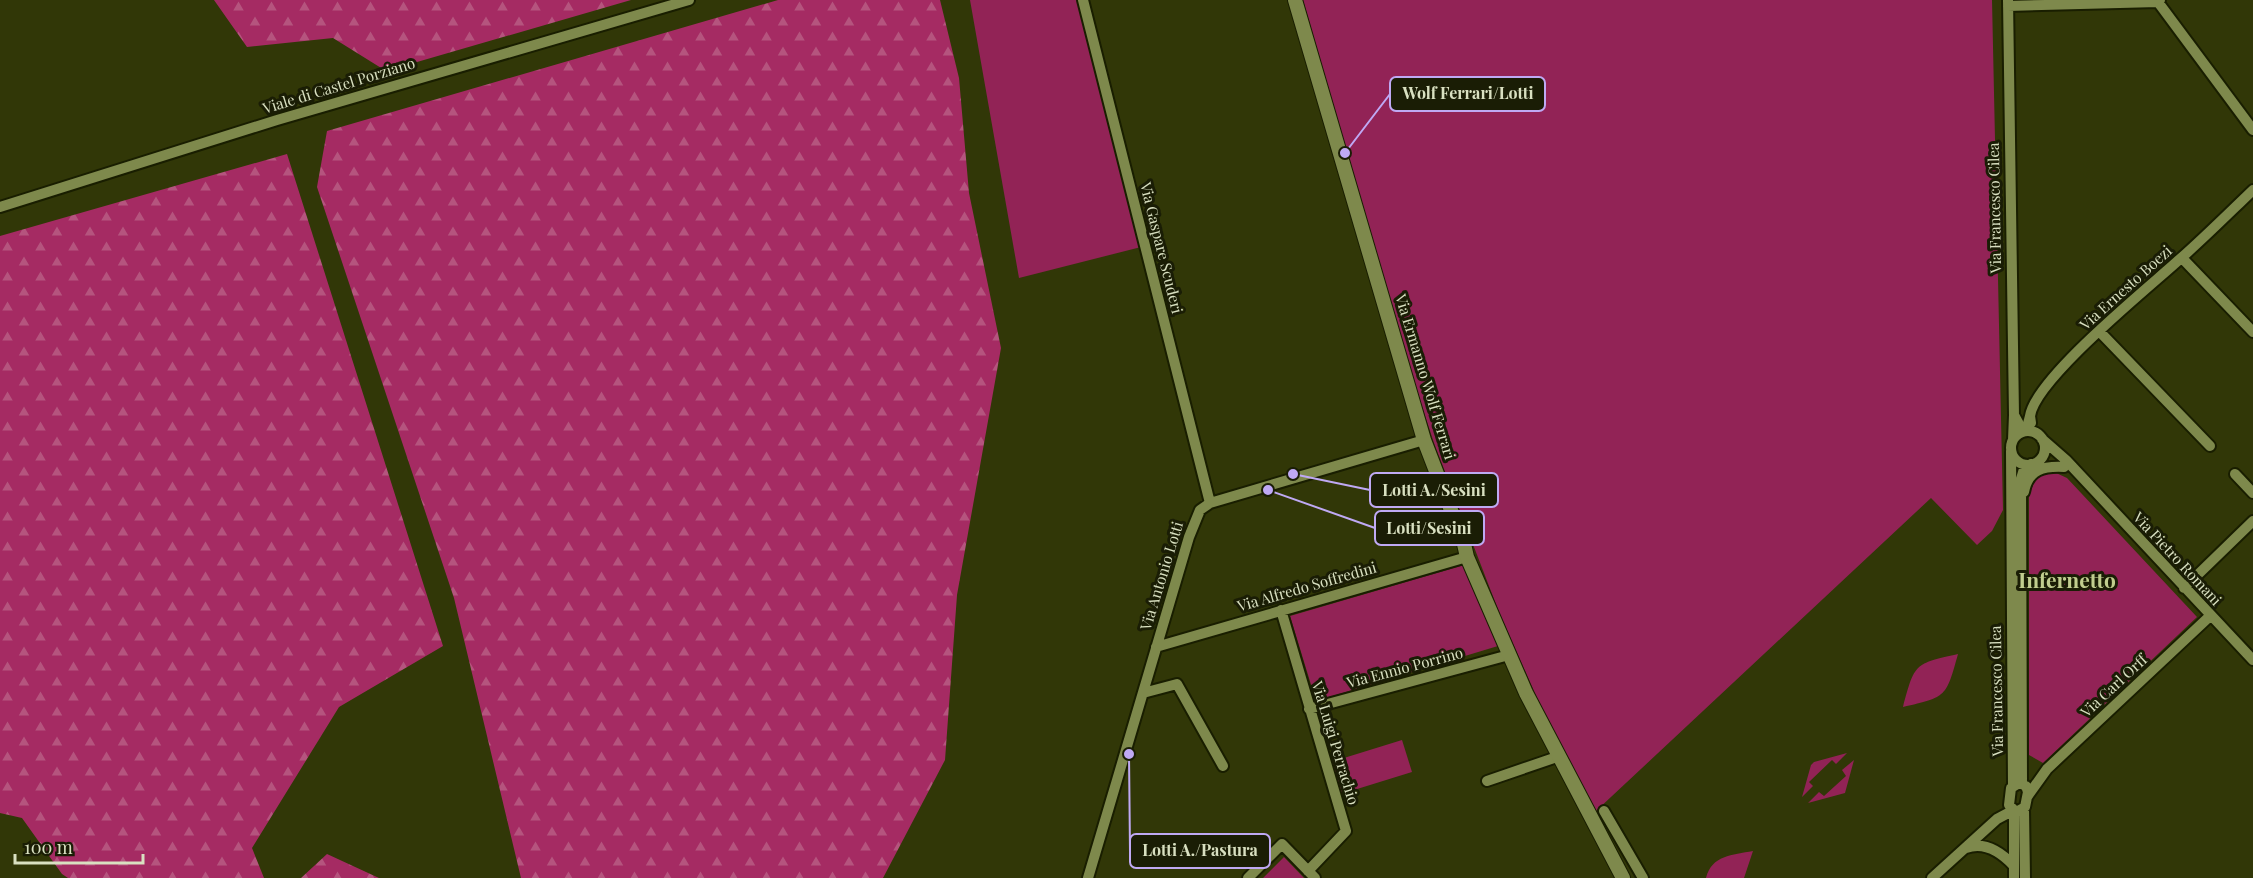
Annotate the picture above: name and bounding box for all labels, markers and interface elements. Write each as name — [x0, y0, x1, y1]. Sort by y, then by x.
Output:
street label: Viale di Castel Porziano — [259, 52, 417, 118]
callout: Wolf Ferrari/Lotti — [1390, 77, 1545, 111]
text: Wolf Ferrari/Lotti — [1402, 82, 1533, 103]
street label: Via Francesco Cilea — [1983, 142, 2005, 275]
street label: Via Gaspare Scuderi — [1136, 179, 1188, 316]
street label: Via Ernesto Boezi — [2074, 240, 2176, 335]
street label: Via Ermanno Wolf Ferrari — [1391, 291, 1461, 462]
callout: Lotti A./Sesini — [1370, 473, 1498, 507]
text: Lotti A./Sesini — [1382, 479, 1486, 500]
street label: Via Pietro Romani — [2128, 507, 2227, 610]
callout: Lotti/Sesini — [1375, 511, 1484, 545]
text: Lotti/Sesini — [1386, 517, 1472, 538]
street label: Via Antonio Lotti — [1135, 518, 1187, 633]
street label: Via Alfredo Soffredini — [1234, 556, 1379, 616]
district label: Infernetto — [2018, 565, 2116, 593]
street label: Via Francesco Cilea — [1985, 625, 2007, 758]
street label: Via Ennio Porrino — [1343, 642, 1465, 692]
street label: Via Carl Orff — [2075, 648, 2152, 722]
street label: Via Luigi Perrachio — [1307, 678, 1364, 807]
scale bar — [15, 827, 142, 865]
callout: Lotti A./Pastura — [1130, 834, 1270, 868]
text: 100 m — [24, 835, 73, 859]
text: Lotti A./Pastura — [1142, 839, 1258, 860]

